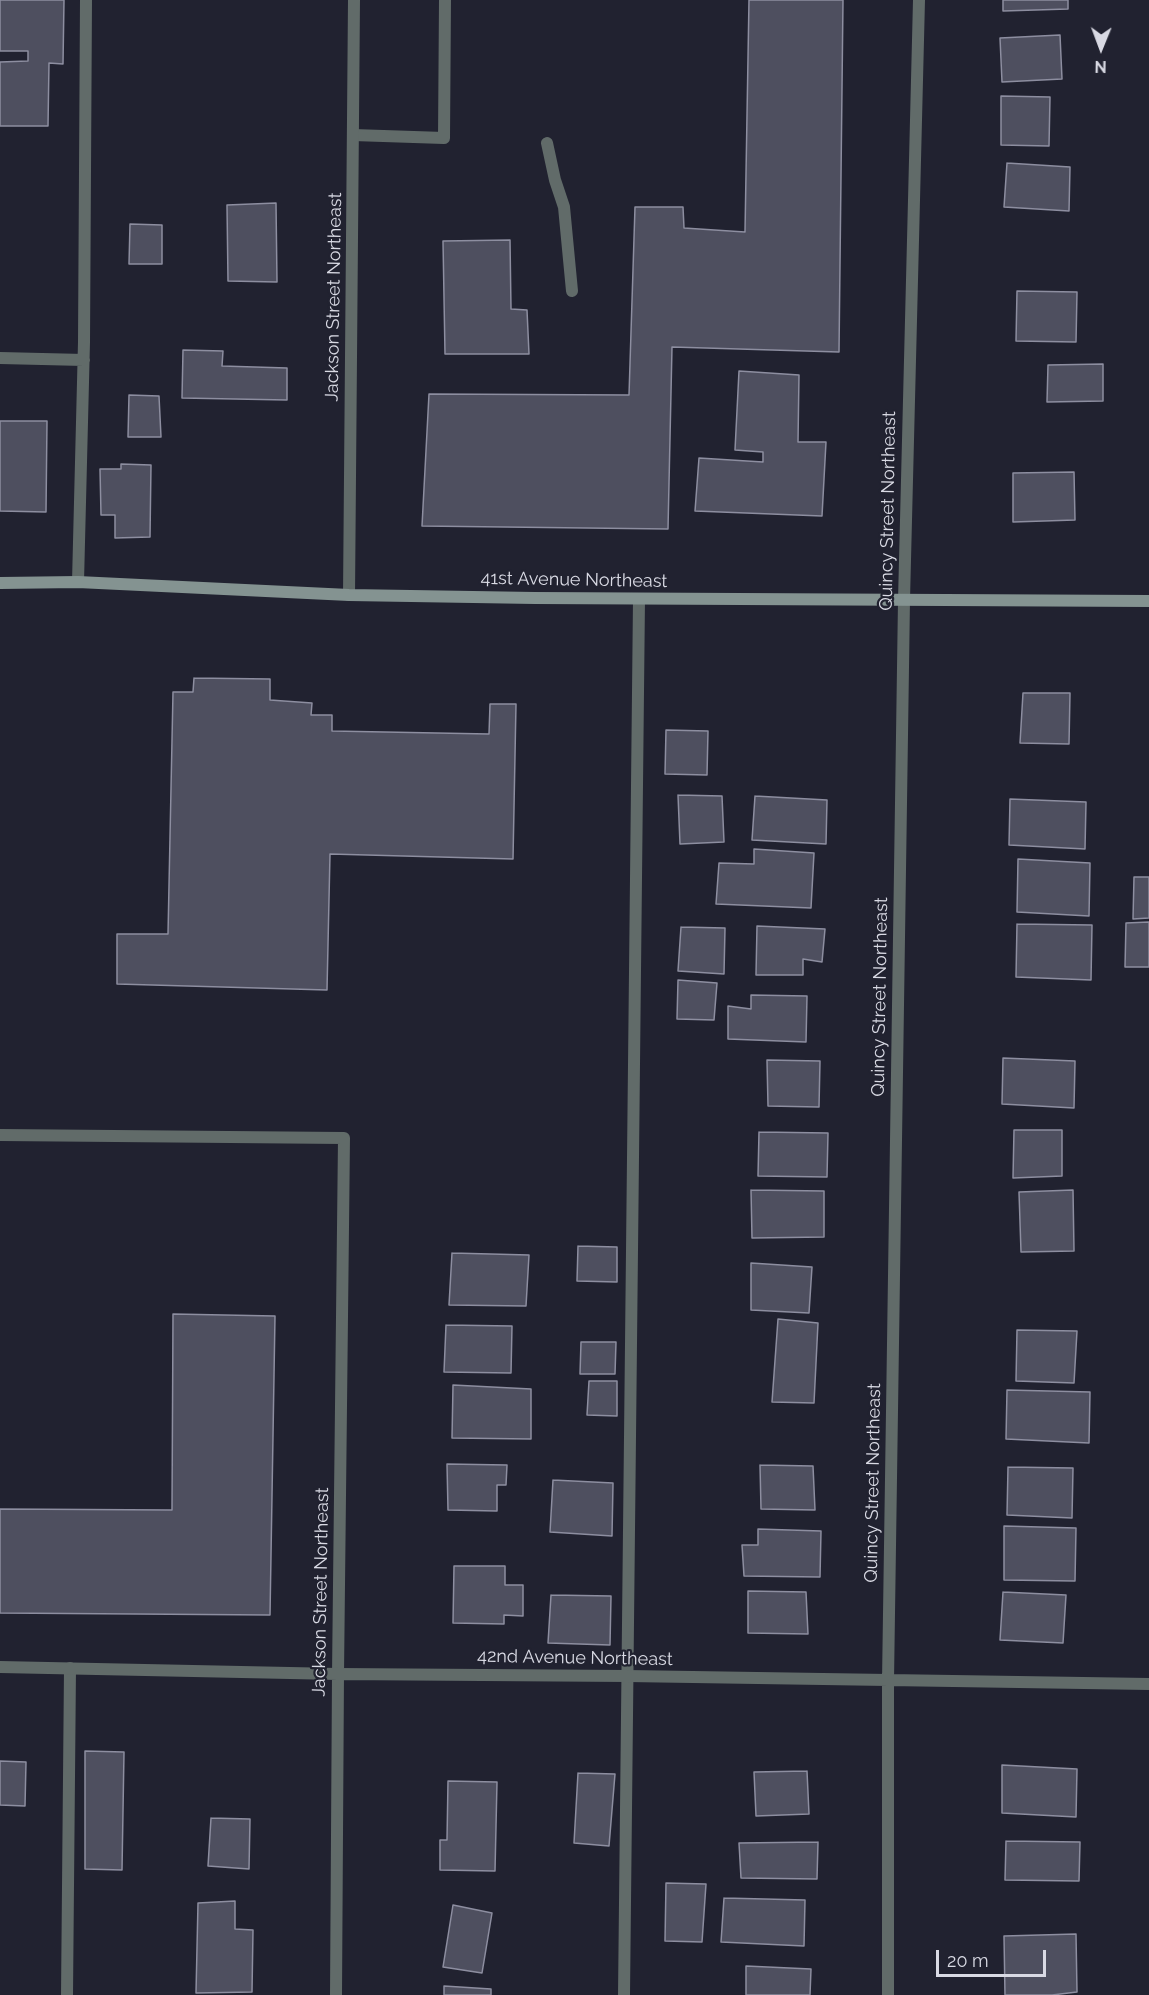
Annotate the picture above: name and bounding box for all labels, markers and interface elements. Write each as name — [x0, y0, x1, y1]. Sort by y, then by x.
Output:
north arrow — [1071, 18, 1131, 78]
text: N — [1094, 57, 1107, 76]
street label: Jackson Street Northeast — [321, 192, 347, 402]
street label: Quincy Street Northeast — [875, 411, 901, 611]
street label: 41st Avenue Northeast — [480, 568, 668, 592]
street label: Quincy Street Northeast — [867, 897, 893, 1097]
street label: Quincy Street Northeast — [860, 1383, 886, 1583]
street label: Jackson Street Northeast — [308, 1487, 334, 1697]
street label: 42nd Avenue Northeast — [477, 1645, 673, 1671]
scale bar — [939, 1938, 1048, 1976]
text: 20 m — [947, 1950, 989, 1971]

